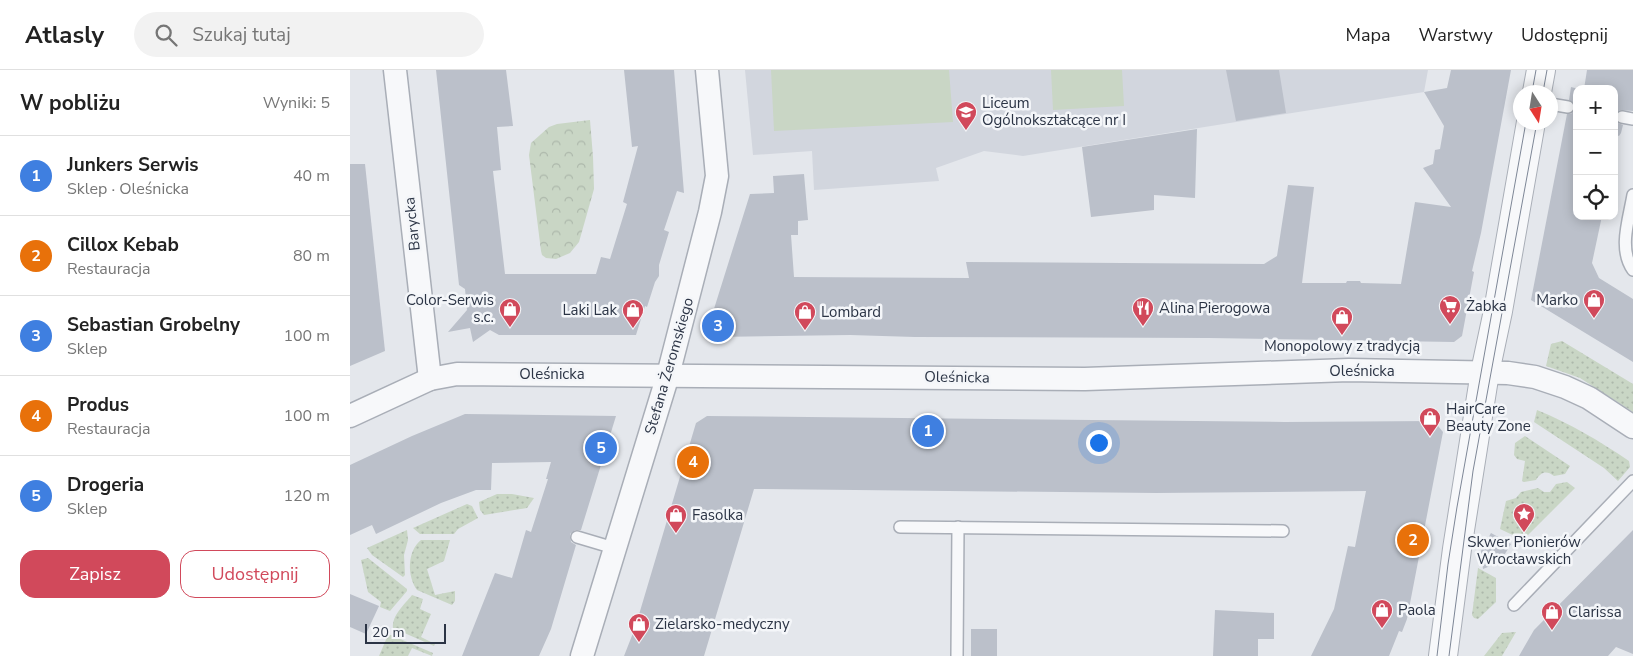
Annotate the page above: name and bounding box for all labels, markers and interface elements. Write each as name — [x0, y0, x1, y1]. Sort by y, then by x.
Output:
search box — [134, 12, 484, 57]
text: Atlasly — [25, 19, 104, 51]
icon: search — [152, 21, 180, 49]
text: Szukaj tutaj — [192, 22, 291, 48]
text: Mapa — [1346, 23, 1390, 47]
text: Warstwy — [1418, 23, 1493, 47]
text: Udostępnij — [1521, 23, 1608, 47]
north arrow — [1513, 85, 1558, 130]
map controls — [1573, 85, 1618, 220]
button: + — [1573, 85, 1618, 130]
text: W pobliżu — [20, 89, 121, 117]
text: Wyniki: 5 — [263, 92, 330, 114]
place label: Liceum Ogólnokształcące nr I — [982, 93, 1126, 130]
school or university icon: Liceum Ogólnokształcące nr I — [954, 100, 978, 131]
button: − — [1573, 130, 1618, 175]
text: Junkers Serwis — [67, 152, 199, 178]
text: 1 — [31, 165, 41, 187]
text: 40 m — [293, 165, 330, 187]
button: locate — [1573, 175, 1618, 220]
text: Sklep · Oleśnicka — [67, 178, 189, 200]
street label: Barycka — [399, 196, 425, 252]
text: Cillox Kebab — [67, 232, 179, 258]
text: 2 — [31, 245, 41, 267]
text: 80 m — [293, 245, 330, 267]
text: Restauracja — [67, 258, 151, 280]
shop icon: Marko — [1582, 288, 1606, 319]
place label: Color-Serwis s.c. — [406, 290, 494, 327]
place label: Marko — [1536, 290, 1578, 310]
supermarket icon: Żabka — [1438, 294, 1462, 325]
street label: Stefana Żeromskiego — [640, 295, 698, 437]
restaurant icon: Alina Pierogowa — [1131, 296, 1155, 327]
place label: Żabka — [1466, 296, 1507, 316]
shop icon: Color-Serwis s.c. — [498, 297, 522, 328]
shop icon: Laki Lak — [621, 298, 645, 329]
place label: Alina Pierogowa — [1159, 298, 1270, 318]
place label: Laki Lak — [562, 300, 617, 320]
shop icon: Lombard — [793, 300, 817, 331]
place label: Lombard — [821, 302, 881, 322]
shop icon: Monopolowy z tradycją — [1330, 305, 1354, 336]
pin: 3 — [702, 307, 734, 345]
text: Sebastian Grobelny — [67, 312, 240, 338]
text: 3 — [31, 325, 41, 347]
text: 100 m — [283, 325, 330, 347]
place label: Monopolowy z tradycją — [1264, 336, 1420, 356]
text: Sklep — [67, 338, 107, 360]
street label: Oleśnicka — [1329, 361, 1395, 381]
street label: Oleśnicka — [519, 364, 585, 384]
street label: Oleśnicka — [924, 366, 990, 388]
text: Produs — [67, 392, 129, 418]
place label: HairCare Beauty Zone — [1446, 399, 1531, 436]
text: 4 — [31, 405, 41, 427]
text: 100 m — [283, 405, 330, 427]
shop icon: HairCare Beauty Zone — [1418, 406, 1442, 437]
pin: 1 — [912, 412, 944, 450]
text: Restauracja — [67, 418, 151, 440]
pin: 5 — [585, 429, 617, 467]
your location — [1086, 430, 1112, 456]
pin: 4 — [677, 443, 709, 481]
text: Drogeria — [67, 472, 144, 498]
text: 5 — [31, 485, 41, 507]
text: 120 m — [283, 485, 330, 507]
text: Sklep — [67, 498, 107, 520]
place icon: Skwer Pionierów Wrocławskich — [1512, 502, 1536, 533]
shop icon: Fasolka — [664, 503, 688, 534]
place label: Fasolka — [692, 505, 743, 525]
pin: 2 — [1397, 521, 1429, 559]
place label: Skwer Pionierów Wrocławskich — [1467, 532, 1581, 569]
button: Zapisz — [20, 550, 170, 598]
button: Udostępnij — [180, 550, 330, 598]
shop icon: Paola — [1370, 598, 1394, 629]
place label: Paola — [1398, 600, 1436, 620]
shop icon: Clarissa — [1540, 600, 1564, 631]
place label: Clarissa — [1568, 602, 1622, 622]
shop icon: Zielarsko-medyczny — [627, 612, 651, 643]
place label: Zielarsko-medyczny — [655, 614, 790, 634]
scale bar — [365, 621, 446, 644]
text: 20 m — [372, 623, 404, 642]

